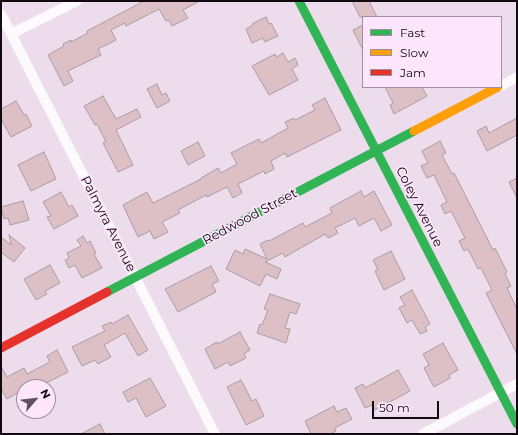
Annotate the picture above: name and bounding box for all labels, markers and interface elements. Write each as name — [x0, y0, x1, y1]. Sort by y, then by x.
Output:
legend — [362, 16, 502, 88]
text: Fast — [400, 25, 425, 40]
text: Slow — [400, 45, 429, 60]
text: Jam — [400, 65, 426, 80]
street label: Coley Avenue — [392, 164, 446, 250]
street label: Palmyra Avenue — [77, 173, 139, 275]
street label: Redwood Street — [200, 185, 300, 249]
north arrow — [16, 379, 56, 419]
text: N — [37, 387, 54, 401]
scale bar — [374, 393, 441, 419]
text: 50 m — [379, 400, 410, 415]

